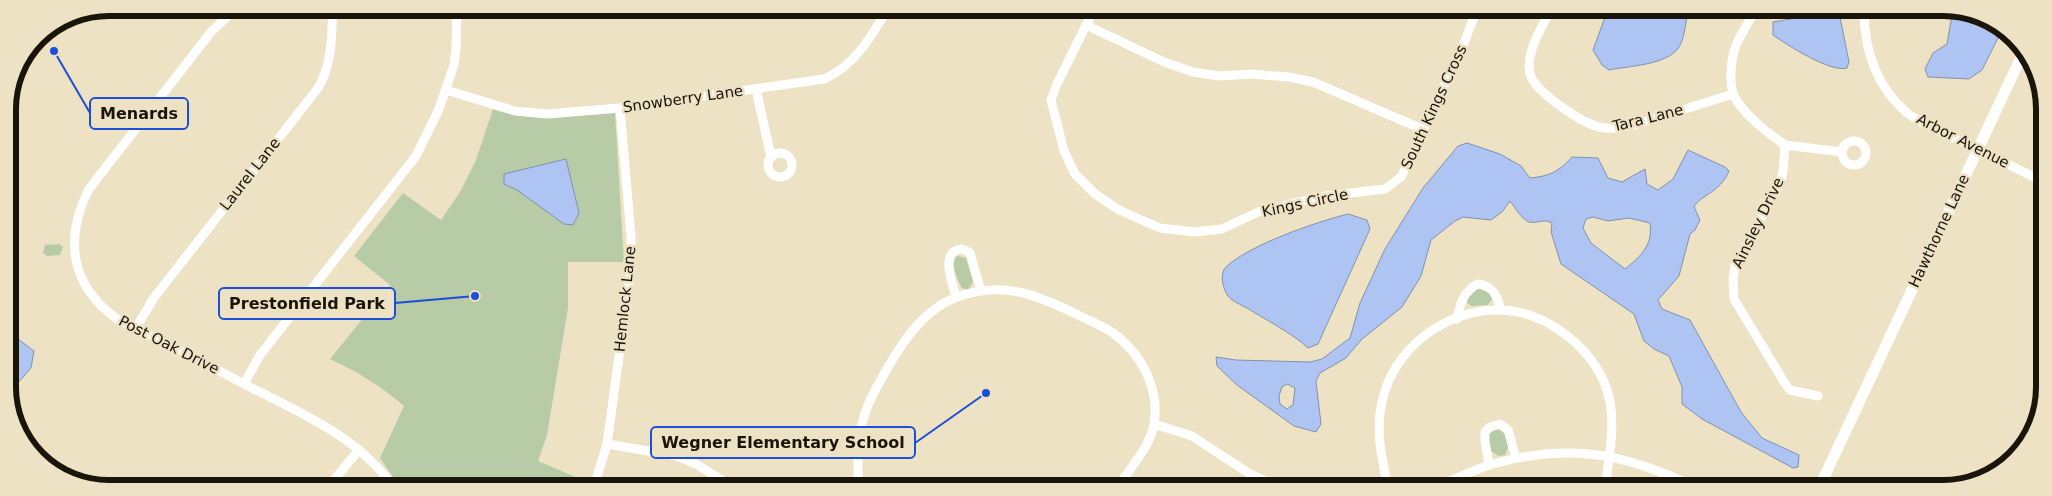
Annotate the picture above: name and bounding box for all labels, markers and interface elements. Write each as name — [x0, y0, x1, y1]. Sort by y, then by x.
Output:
street label: South Kings Cross — [1397, 42, 1471, 172]
street label: Snowberry Lane — [622, 82, 744, 116]
callout: Menards — [90, 98, 188, 129]
street label: Tara Lane — [1610, 101, 1685, 136]
text: Menards — [100, 104, 178, 123]
street label: Arbor Avenue — [1914, 110, 2012, 172]
street label: Laurel Lane — [216, 134, 284, 214]
street label: Hawthorne Lane — [1905, 171, 1973, 291]
street label: Ainsley Drive — [1728, 175, 1788, 271]
street label: Kings Circle — [1260, 185, 1350, 221]
street label: Hemlock Lane — [610, 245, 640, 353]
callout: Prestonfield Park — [219, 288, 395, 319]
text: Prestonfield Park — [229, 294, 385, 313]
street label: Post Oak Drive — [116, 312, 222, 378]
callout: Wegner Elementary School — [651, 427, 915, 458]
text: Wegner Elementary School — [661, 433, 905, 452]

